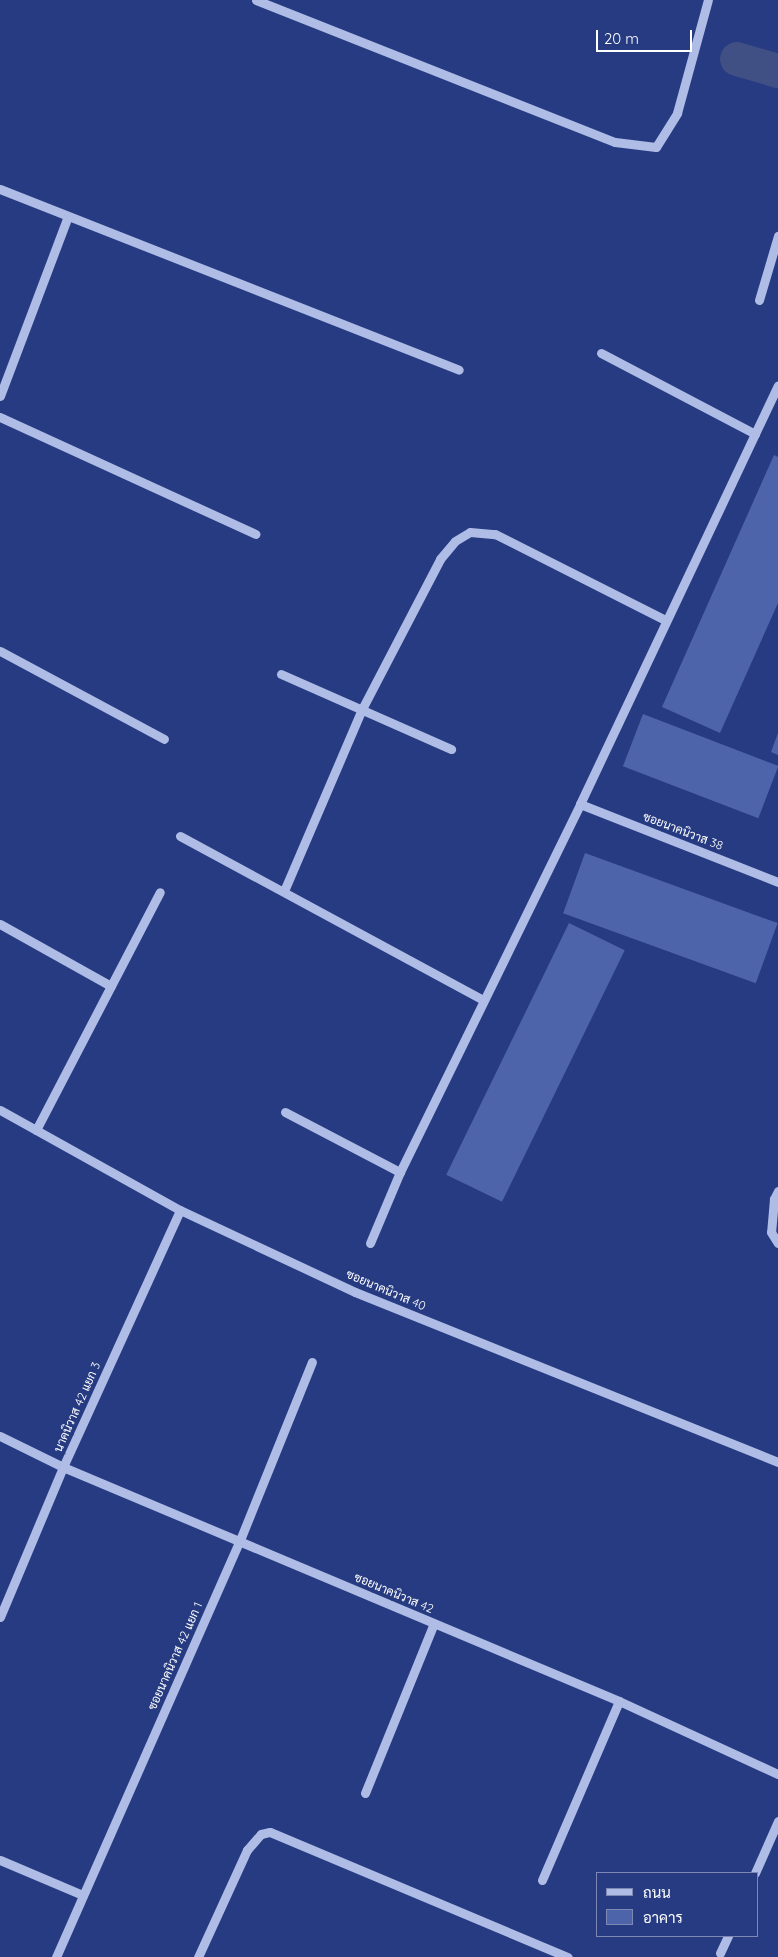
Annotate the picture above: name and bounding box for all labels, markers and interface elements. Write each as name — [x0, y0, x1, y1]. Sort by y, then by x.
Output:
scale bar — [598, 20, 694, 52]
text: 20 m — [604, 29, 639, 48]
street label: ซอยนาคนิวาส 38 — [641, 809, 725, 853]
street label: ซอยนาคนิวาส 40 — [344, 1267, 428, 1313]
street label: นาคนิวาส 42 แยก 3 — [51, 1360, 103, 1454]
street label: ซอยนาคนิวาส 42 — [352, 1570, 436, 1616]
street label: ซอยนาคนิวาส 42 แยก 1 — [145, 1600, 205, 1712]
legend — [596, 1872, 758, 1937]
text: ถนน — [643, 1883, 671, 1902]
text: อาคาร — [643, 1908, 683, 1927]

